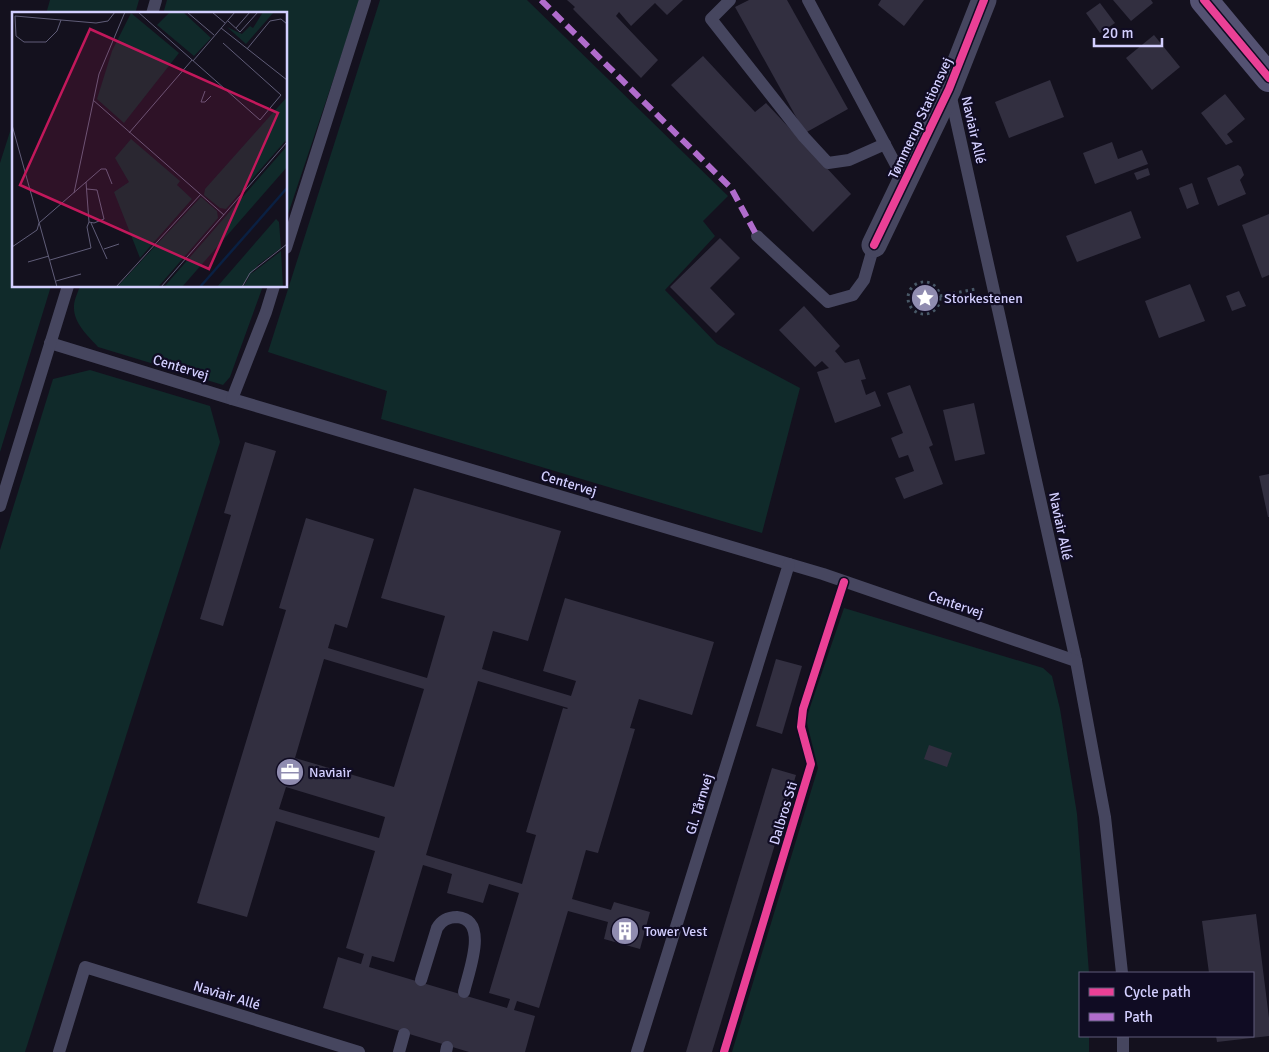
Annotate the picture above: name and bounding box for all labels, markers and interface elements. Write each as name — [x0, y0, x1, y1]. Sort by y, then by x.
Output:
inset map — [12, 12, 288, 288]
scale bar — [1094, 15, 1162, 47]
text: 20 m — [1102, 24, 1133, 42]
street label: Tømmerup Stationsvej — [885, 55, 956, 182]
street label: Naviair Allé — [957, 95, 990, 166]
place icon: Storkestenen — [910, 283, 940, 313]
place label: Storkestenen — [944, 290, 1023, 307]
street label: Centervej — [151, 351, 211, 384]
street label: Centervej — [539, 467, 599, 500]
street label: Naviair Allé — [1045, 491, 1076, 562]
street label: Centervej — [926, 587, 986, 622]
office icon: Naviair — [275, 757, 305, 787]
place label: Naviair — [309, 764, 352, 781]
street label: Gl. Tårnvej — [682, 772, 717, 837]
street label: Dalbros Sti — [766, 779, 801, 847]
building icon: Tower Vest — [610, 916, 640, 946]
place label: Tower Vest — [644, 923, 707, 940]
legend — [1079, 972, 1254, 1037]
street label: Naviair Allé — [191, 977, 262, 1014]
text: Cycle path — [1124, 983, 1191, 1001]
text: Path — [1124, 1008, 1153, 1026]

